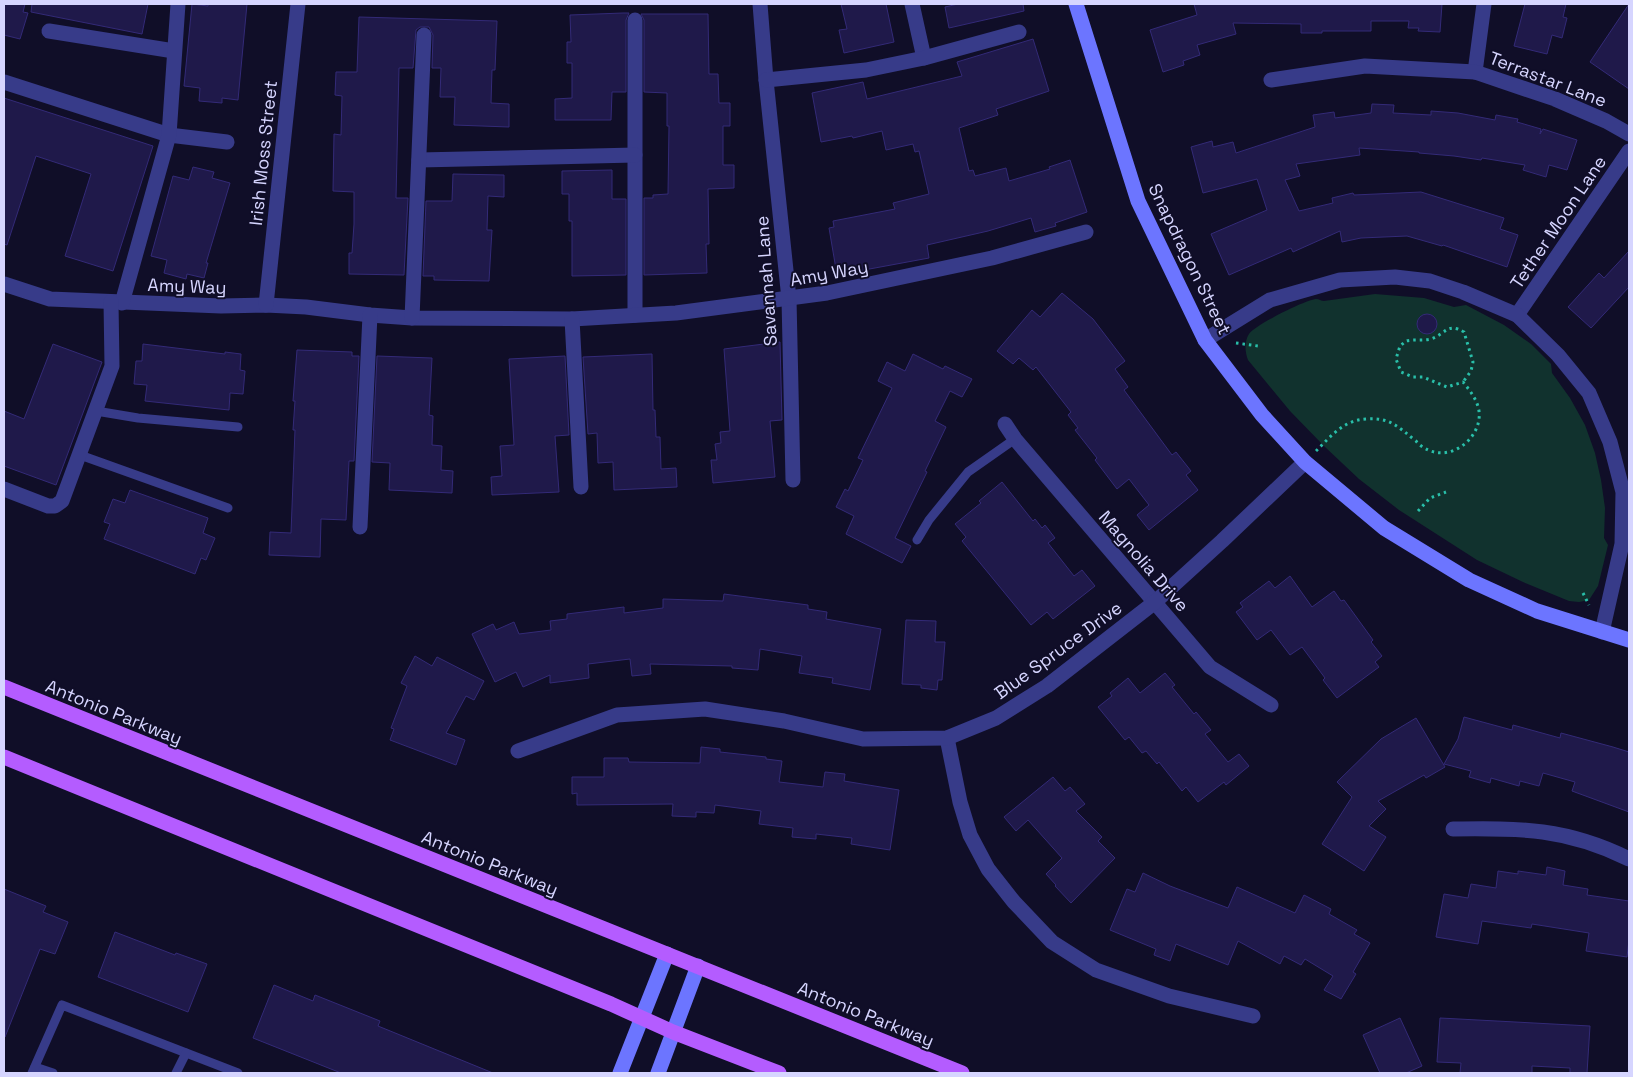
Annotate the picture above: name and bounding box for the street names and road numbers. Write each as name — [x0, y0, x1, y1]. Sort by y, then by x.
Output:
street label: Terrastar Lane — [1486, 46, 1610, 112]
street label: Irish Moss Street — [244, 79, 282, 227]
street label: Tether Moon Lane — [1505, 151, 1611, 293]
street label: Snapdragon Street — [1143, 180, 1237, 338]
street label: Savannah Lane — [750, 215, 782, 347]
street label: Amy Way — [788, 255, 870, 291]
street label: Amy Way — [147, 273, 227, 299]
street label: Magnolia Drive — [1094, 506, 1194, 616]
street label: Blue Spruce Drive — [990, 596, 1126, 704]
street label: Antonio Parkway — [42, 674, 186, 750]
street label: Antonio Parkway — [418, 825, 562, 901]
street label: Antonio Parkway — [794, 976, 938, 1052]

